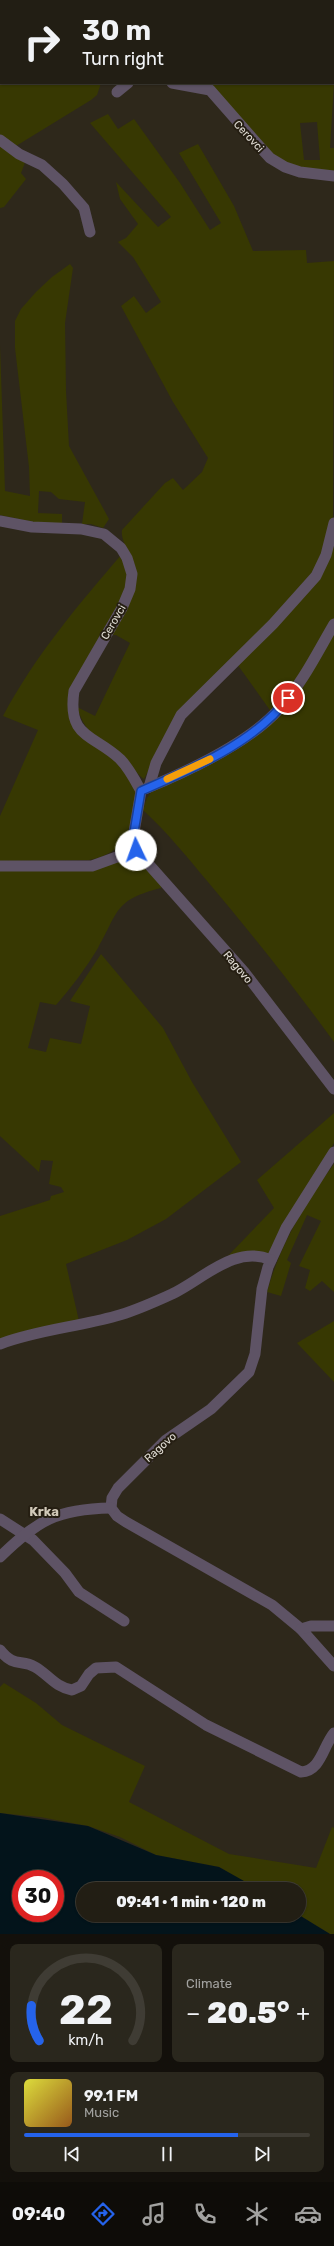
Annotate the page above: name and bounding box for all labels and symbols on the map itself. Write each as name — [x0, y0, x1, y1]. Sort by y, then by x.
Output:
street label: Cerovci — [231, 118, 266, 155]
street label: Cerovci — [98, 602, 129, 642]
pin — [271, 681, 305, 715]
position arrow — [115, 829, 157, 871]
street label: Ragovo — [220, 949, 255, 986]
street label: Ragovo — [142, 1430, 179, 1465]
district label: Krka — [29, 1504, 59, 1519]
speed limit sign: 30 — [12, 1870, 64, 1922]

